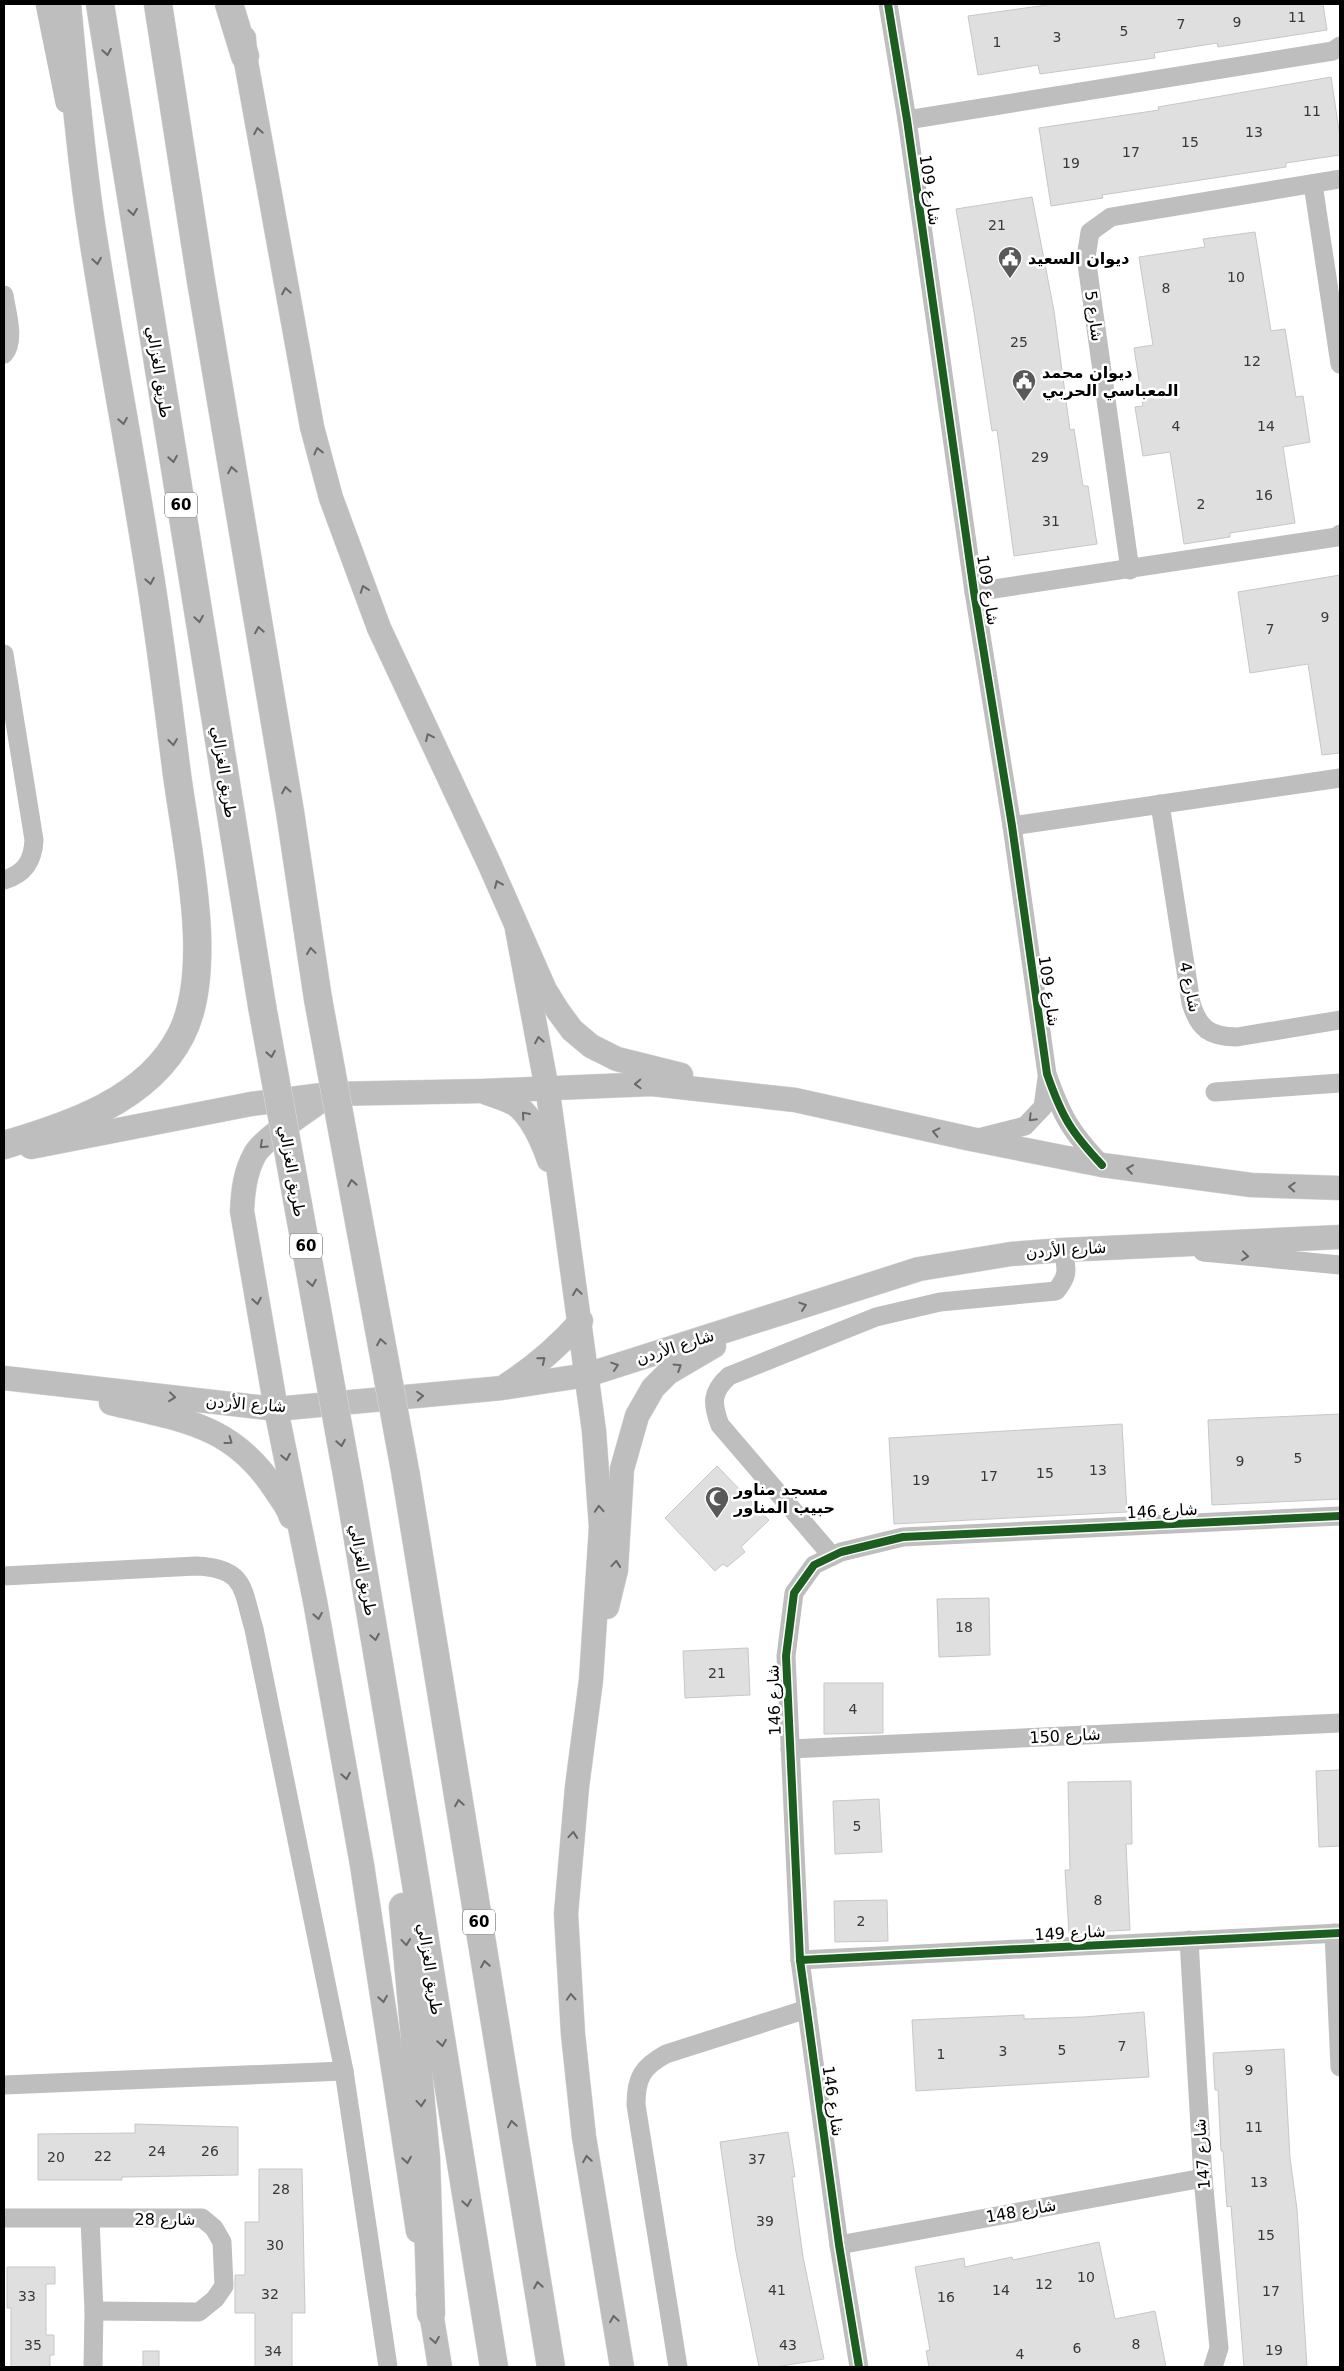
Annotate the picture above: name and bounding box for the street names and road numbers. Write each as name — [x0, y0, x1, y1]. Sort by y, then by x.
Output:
street label: شارع 109 — [915, 153, 944, 227]
street label: شارع 5 — [1080, 290, 1107, 343]
street label: طريق الغزالي — [141, 325, 176, 420]
road number: 60 — [165, 492, 197, 518]
street label: شارع 109 — [972, 553, 1003, 627]
street label: طريق الغزالي — [206, 725, 241, 820]
street label: شارع 109 — [1034, 954, 1063, 1028]
street label: شارع 4 — [1174, 960, 1205, 1014]
street label: طريق الغزالي — [274, 1124, 309, 1219]
road number: 60 — [290, 1234, 322, 1258]
street label: شارع الأردن — [1025, 1237, 1107, 1263]
street label: شارع الأردن — [633, 1325, 717, 1369]
street label: شارع الأردن — [205, 1391, 287, 1417]
street label: شارع 146 — [1126, 1500, 1198, 1523]
street label: طريق الغزالي — [345, 1523, 380, 1618]
street label: شارع 146 — [763, 1664, 786, 1736]
street label: شارع 150 — [1029, 1725, 1101, 1748]
road number: 60 — [463, 1910, 495, 1934]
street label: طريق الغزالي — [412, 1922, 447, 2017]
street label: شارع 149 — [1034, 1922, 1106, 1945]
street label: شارع 146 — [818, 2064, 847, 2138]
street label: شارع 147 — [1190, 2118, 1215, 2190]
street label: شارع 148 — [984, 2195, 1058, 2228]
street label: شارع 28 — [135, 2210, 196, 2230]

